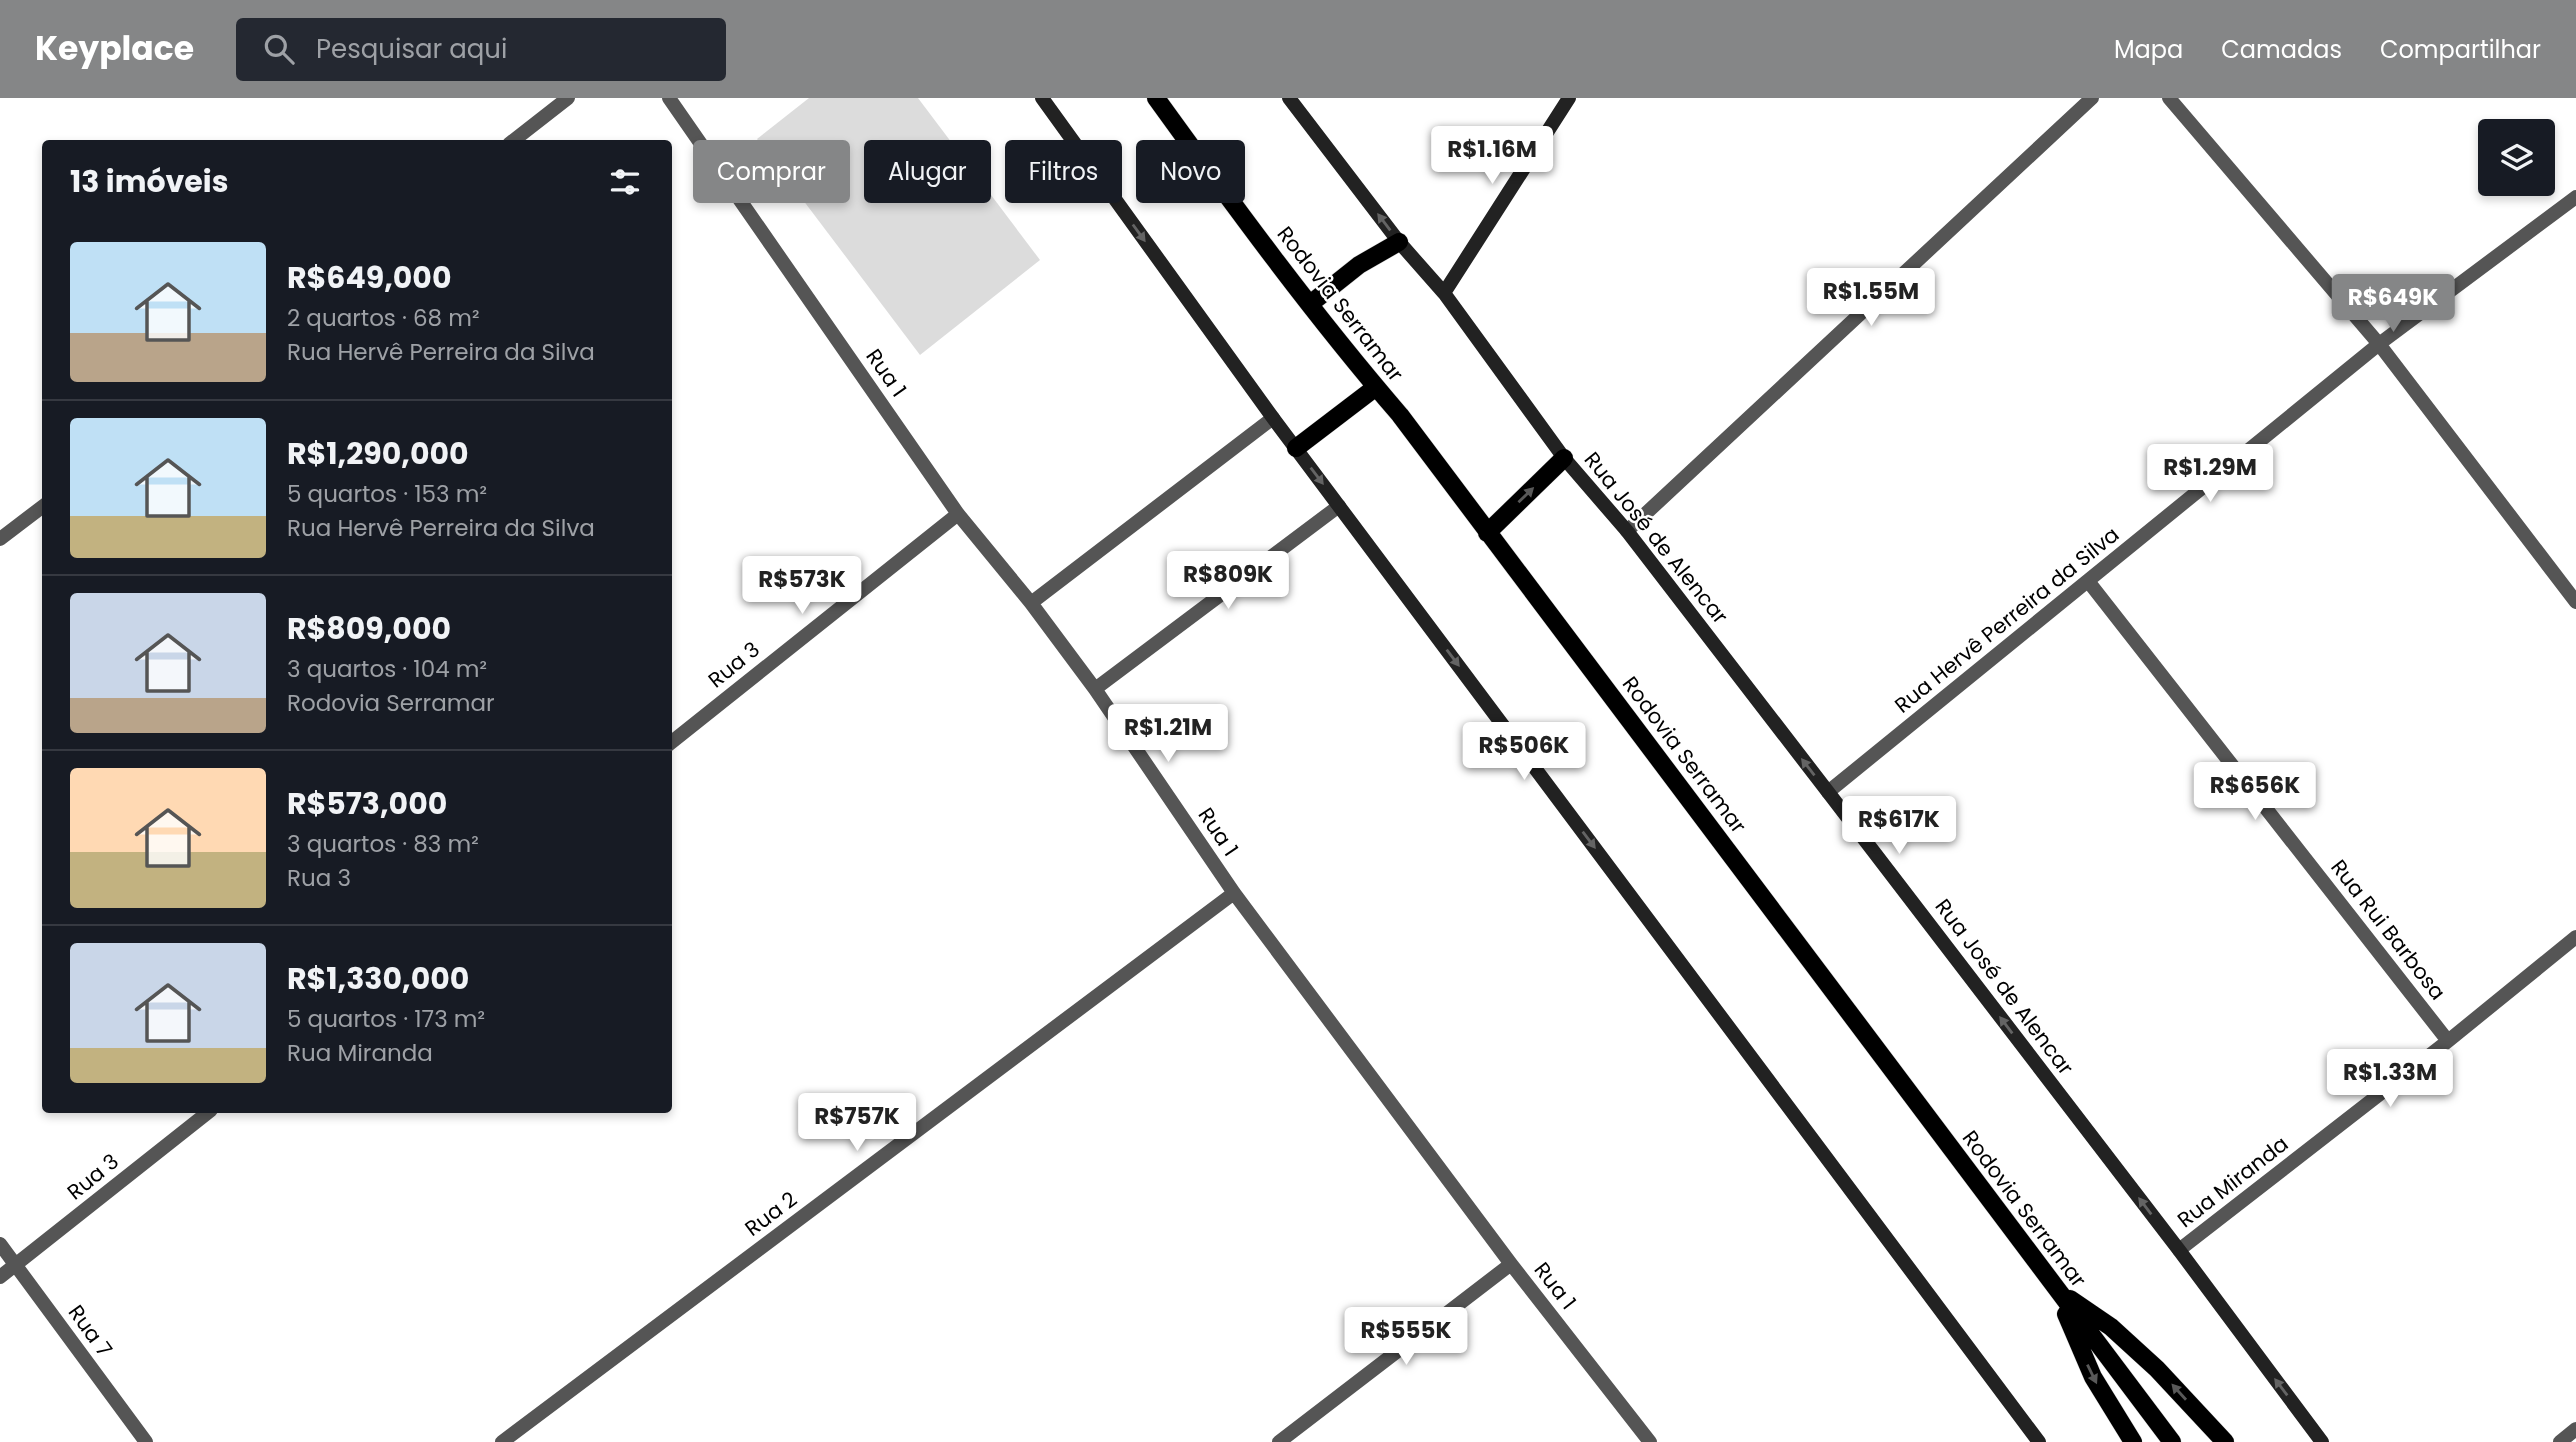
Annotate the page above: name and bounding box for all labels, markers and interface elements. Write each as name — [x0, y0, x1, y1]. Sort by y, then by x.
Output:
search box — [236, 18, 726, 81]
text: Keyplace — [35, 25, 194, 72]
icon: search — [260, 30, 298, 68]
text: Pesquisar aqui — [316, 31, 507, 67]
text: Mapa — [2114, 33, 2183, 66]
text: Camadas — [2221, 33, 2342, 66]
text: Compartilhar — [2380, 33, 2541, 66]
map controls — [2478, 119, 2555, 196]
button: layers — [2478, 119, 2555, 196]
pin: R$1.16M — [1427, 126, 1557, 186]
text: R$1.16M — [1447, 133, 1537, 165]
chip: Comprar — [693, 140, 850, 203]
chip: Alugar — [864, 140, 991, 203]
chip: Filtros — [1005, 140, 1122, 203]
chip: Novo — [1136, 140, 1245, 203]
text: 13 imóveis — [70, 160, 228, 203]
icon: filters — [606, 163, 644, 201]
one-way arrow — [1376, 214, 1391, 232]
street label: Rodovia Serramar — [1271, 220, 1410, 387]
one-way arrow — [1132, 224, 1146, 242]
text: R$649,000 — [287, 256, 451, 299]
pin: R$1.55M — [1806, 268, 1936, 328]
icon: home — [126, 270, 210, 354]
pin: R$649K — [2336, 274, 2450, 334]
text: R$1.55M — [1823, 275, 1919, 307]
text: R$649K — [2348, 281, 2438, 313]
text: 2 quartos · 68 m² — [287, 302, 480, 334]
text: Rua Hervê Perreira da Silva — [287, 336, 595, 368]
street label: Rua 1 — [859, 343, 913, 403]
text: R$1,290,000 — [287, 432, 469, 475]
pin: R$1.29M — [2145, 444, 2275, 504]
icon: home — [126, 446, 210, 530]
street label: Rua José de Alencar — [1578, 446, 1735, 630]
text: R$1.29M — [2163, 451, 2257, 483]
one-way arrow — [1309, 467, 1323, 485]
text: 5 quartos · 153 m² — [287, 478, 487, 510]
one-way arrow — [1517, 487, 1534, 504]
text: Rua Hervê Perreira da Silva — [287, 512, 595, 544]
street label: Rua Hervê Perreira da Silva — [1888, 520, 2125, 719]
pin: R$809K — [1171, 552, 1285, 611]
pin: R$573K — [745, 556, 859, 616]
text: R$809K — [1183, 558, 1273, 590]
text: R$573K — [758, 563, 846, 595]
text: R$809,000 — [287, 607, 451, 650]
icon: home — [126, 621, 210, 705]
street label: Rua 3 — [702, 635, 765, 694]
one-way arrow — [1446, 649, 1460, 667]
text: 3 quartos · 104 m² — [287, 653, 487, 685]
street label: Rodovia Serramar — [1616, 670, 1753, 839]
text: Rodovia Serramar — [287, 687, 495, 719]
pin: R$1.21M — [1103, 704, 1233, 764]
text: R$1.21M — [1124, 711, 1212, 743]
pin: R$506K — [1467, 722, 1581, 782]
text: R$506K — [1479, 729, 1569, 761]
one-way arrow — [1801, 758, 1816, 776]
pin: R$656K — [2198, 762, 2312, 822]
text: R$656K — [2210, 769, 2300, 801]
text: R$573,000 — [287, 782, 447, 825]
icon: home — [126, 796, 210, 880]
pin: R$617K — [1842, 796, 1956, 856]
street label: Rua 1 — [1192, 802, 1245, 862]
text: R$617K — [1858, 803, 1940, 835]
text: 3 quartos · 83 m² — [287, 828, 479, 860]
one-way arrow — [1582, 831, 1596, 850]
street label: Rua Rui Barbosa — [2324, 854, 2452, 1006]
text: Rua 3 — [287, 862, 351, 894]
street label: Rua José de Alencar — [1929, 893, 2080, 1081]
text: R$1,330,000 — [287, 957, 469, 1000]
icon: home — [126, 971, 210, 1055]
text: 5 quartos · 173 m² — [287, 1003, 485, 1035]
one-way arrow — [2000, 1016, 2014, 1034]
text: Rua Miranda — [287, 1037, 433, 1069]
pin: R$1.33M — [2325, 1049, 2455, 1109]
text: R$1.33M — [2343, 1056, 2437, 1088]
pin: R$757K — [800, 1094, 914, 1153]
text: R$757K — [814, 1100, 900, 1132]
street label: Rodovia Serramar — [1956, 1124, 2093, 1293]
street label: Rua Miranda — [2171, 1129, 2294, 1234]
street label: Rua 3 — [61, 1147, 124, 1206]
street label: Rua 2 — [739, 1185, 803, 1243]
one-way arrow — [2137, 1197, 2152, 1215]
street label: Rua 1 — [1528, 1256, 1583, 1315]
street label: Rua 7 — [62, 1299, 119, 1362]
pin: R$555K — [1349, 1308, 1463, 1367]
text: R$555K — [1360, 1314, 1452, 1346]
one-way arrow — [2087, 1364, 2098, 1384]
one-way arrow — [2274, 1379, 2289, 1397]
one-way arrow — [2171, 1384, 2187, 1401]

